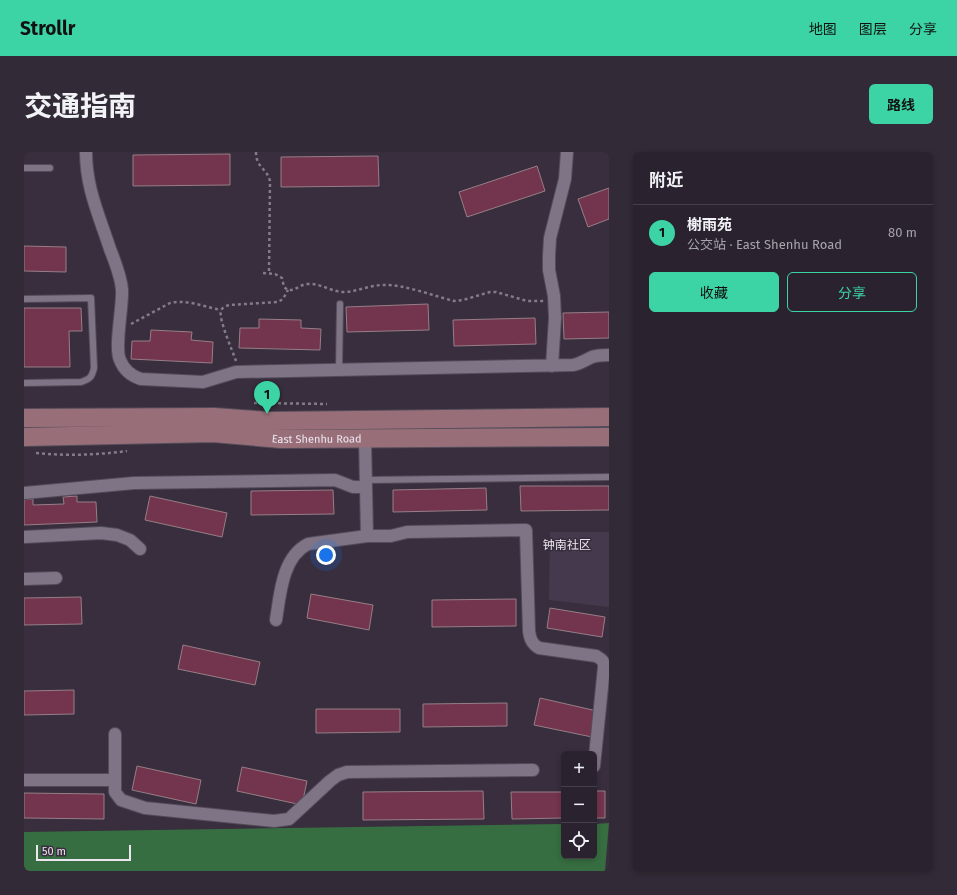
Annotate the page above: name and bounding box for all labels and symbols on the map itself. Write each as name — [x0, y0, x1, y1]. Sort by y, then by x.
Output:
pin: 1 — [254, 381, 280, 414]
street label: East Shenhu Road — [271, 432, 362, 446]
district label: 钟南社区 — [543, 538, 591, 552]
your location — [316, 545, 336, 565]
scale bar — [36, 843, 131, 862]

